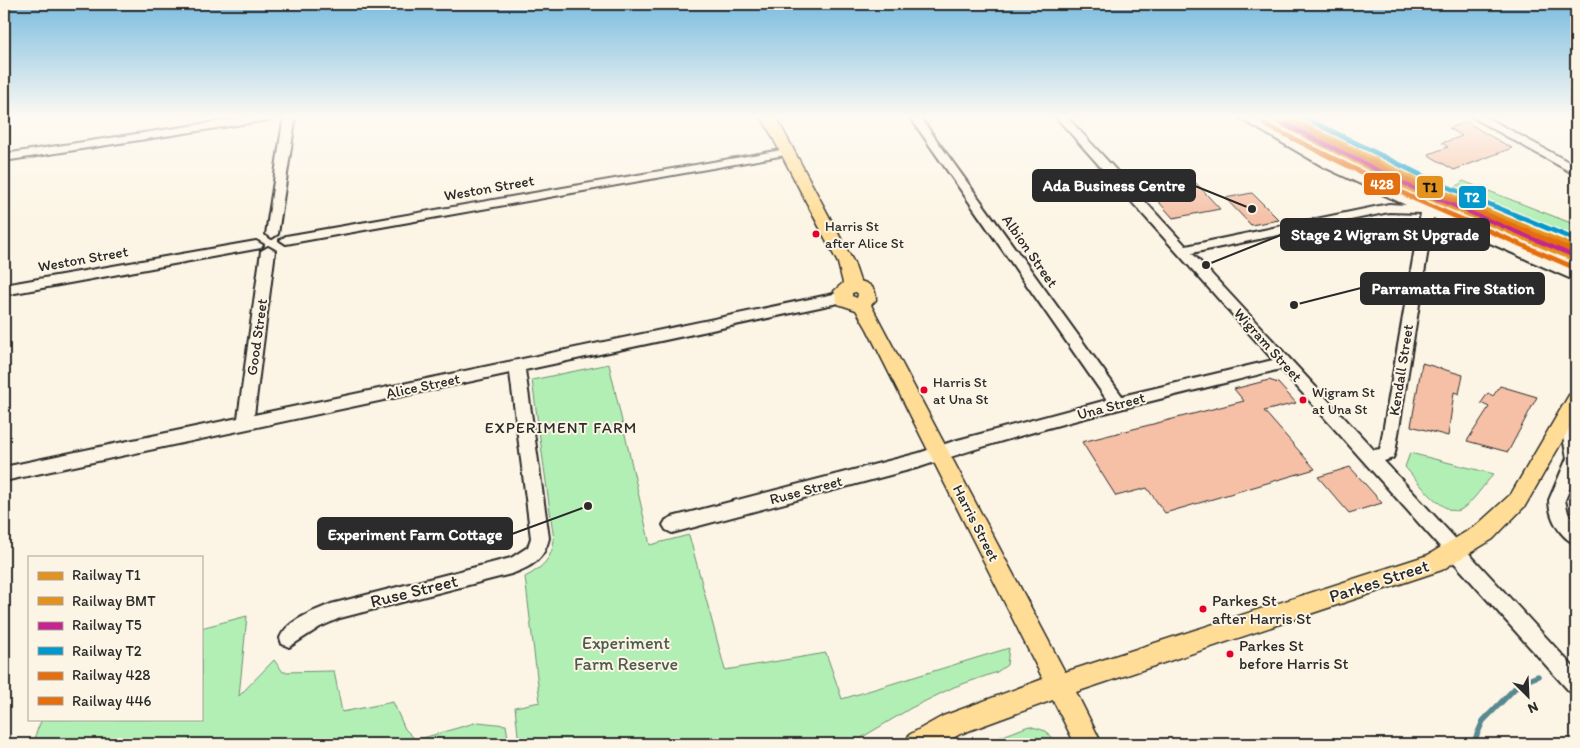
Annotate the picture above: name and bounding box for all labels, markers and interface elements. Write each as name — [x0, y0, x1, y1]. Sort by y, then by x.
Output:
callout: Ada Business Centre — [1033, 170, 1195, 201]
street label: Weston Street — [443, 171, 536, 205]
line badge: 428 — [1363, 172, 1401, 196]
line badge: T1 — [1416, 175, 1444, 199]
text: Ada Business Centre — [1042, 176, 1186, 195]
text: 428 — [1370, 176, 1394, 193]
text: T1 — [1422, 179, 1438, 196]
line badge: T2 — [1458, 185, 1487, 209]
text: T2 — [1463, 189, 1480, 206]
street label: Albion Street — [998, 211, 1062, 291]
place label: Harris St after Alice St — [825, 218, 904, 252]
callout: Stage 2 Wigram St Upgrade — [1281, 219, 1489, 250]
text: Stage 2 Wigram St Upgrade — [1291, 225, 1480, 245]
marker: Harris St after Alice St — [811, 229, 821, 239]
street label: Weston Street — [37, 242, 130, 276]
callout: Parramatta Fire Station — [1361, 273, 1544, 304]
text: Parramatta Fire Station — [1372, 279, 1535, 298]
street label: Good Street — [243, 297, 271, 377]
street label: Wigram Street — [1230, 304, 1306, 386]
street label: Kendall Street — [1385, 323, 1417, 417]
street label: Alice Street — [384, 369, 462, 403]
place label: Harris St at Una St — [933, 374, 989, 408]
place label: Wigram St at Una St — [1312, 384, 1375, 418]
marker: Harris St at Una St — [919, 385, 929, 395]
street label: Una Street — [1075, 388, 1147, 424]
marker: Wigram St at Una St — [1298, 395, 1308, 405]
district label: EXPERIMENT FARM — [485, 418, 637, 437]
street label: Ruse Street — [768, 472, 845, 508]
street label: Harris Street — [949, 482, 1003, 565]
callout: Experiment Farm Cottage — [318, 518, 512, 549]
text: Experiment Farm Cottage — [328, 525, 503, 545]
street label: Parkes Street — [1326, 554, 1432, 608]
legend — [28, 556, 202, 720]
text: Railway T1 — [72, 566, 141, 584]
street label: Ruse Street — [368, 569, 460, 612]
place label: Parkes St after Harris St — [1212, 591, 1311, 628]
text: Railway BMT — [72, 592, 156, 610]
marker: Parkes St after Harris St — [1198, 604, 1208, 614]
text: Railway T5 — [72, 616, 142, 634]
park label: Experiment Farm Reserve — [574, 632, 678, 675]
place label: Parkes St before Harris St — [1239, 636, 1348, 673]
text: Railway T2 — [72, 642, 142, 660]
marker: Parkes St before Harris St — [1225, 649, 1235, 659]
text: Railway 428 — [72, 666, 151, 684]
north arrow — [1502, 670, 1552, 720]
text: Railway 446 — [72, 692, 151, 710]
text: N — [1525, 698, 1541, 717]

